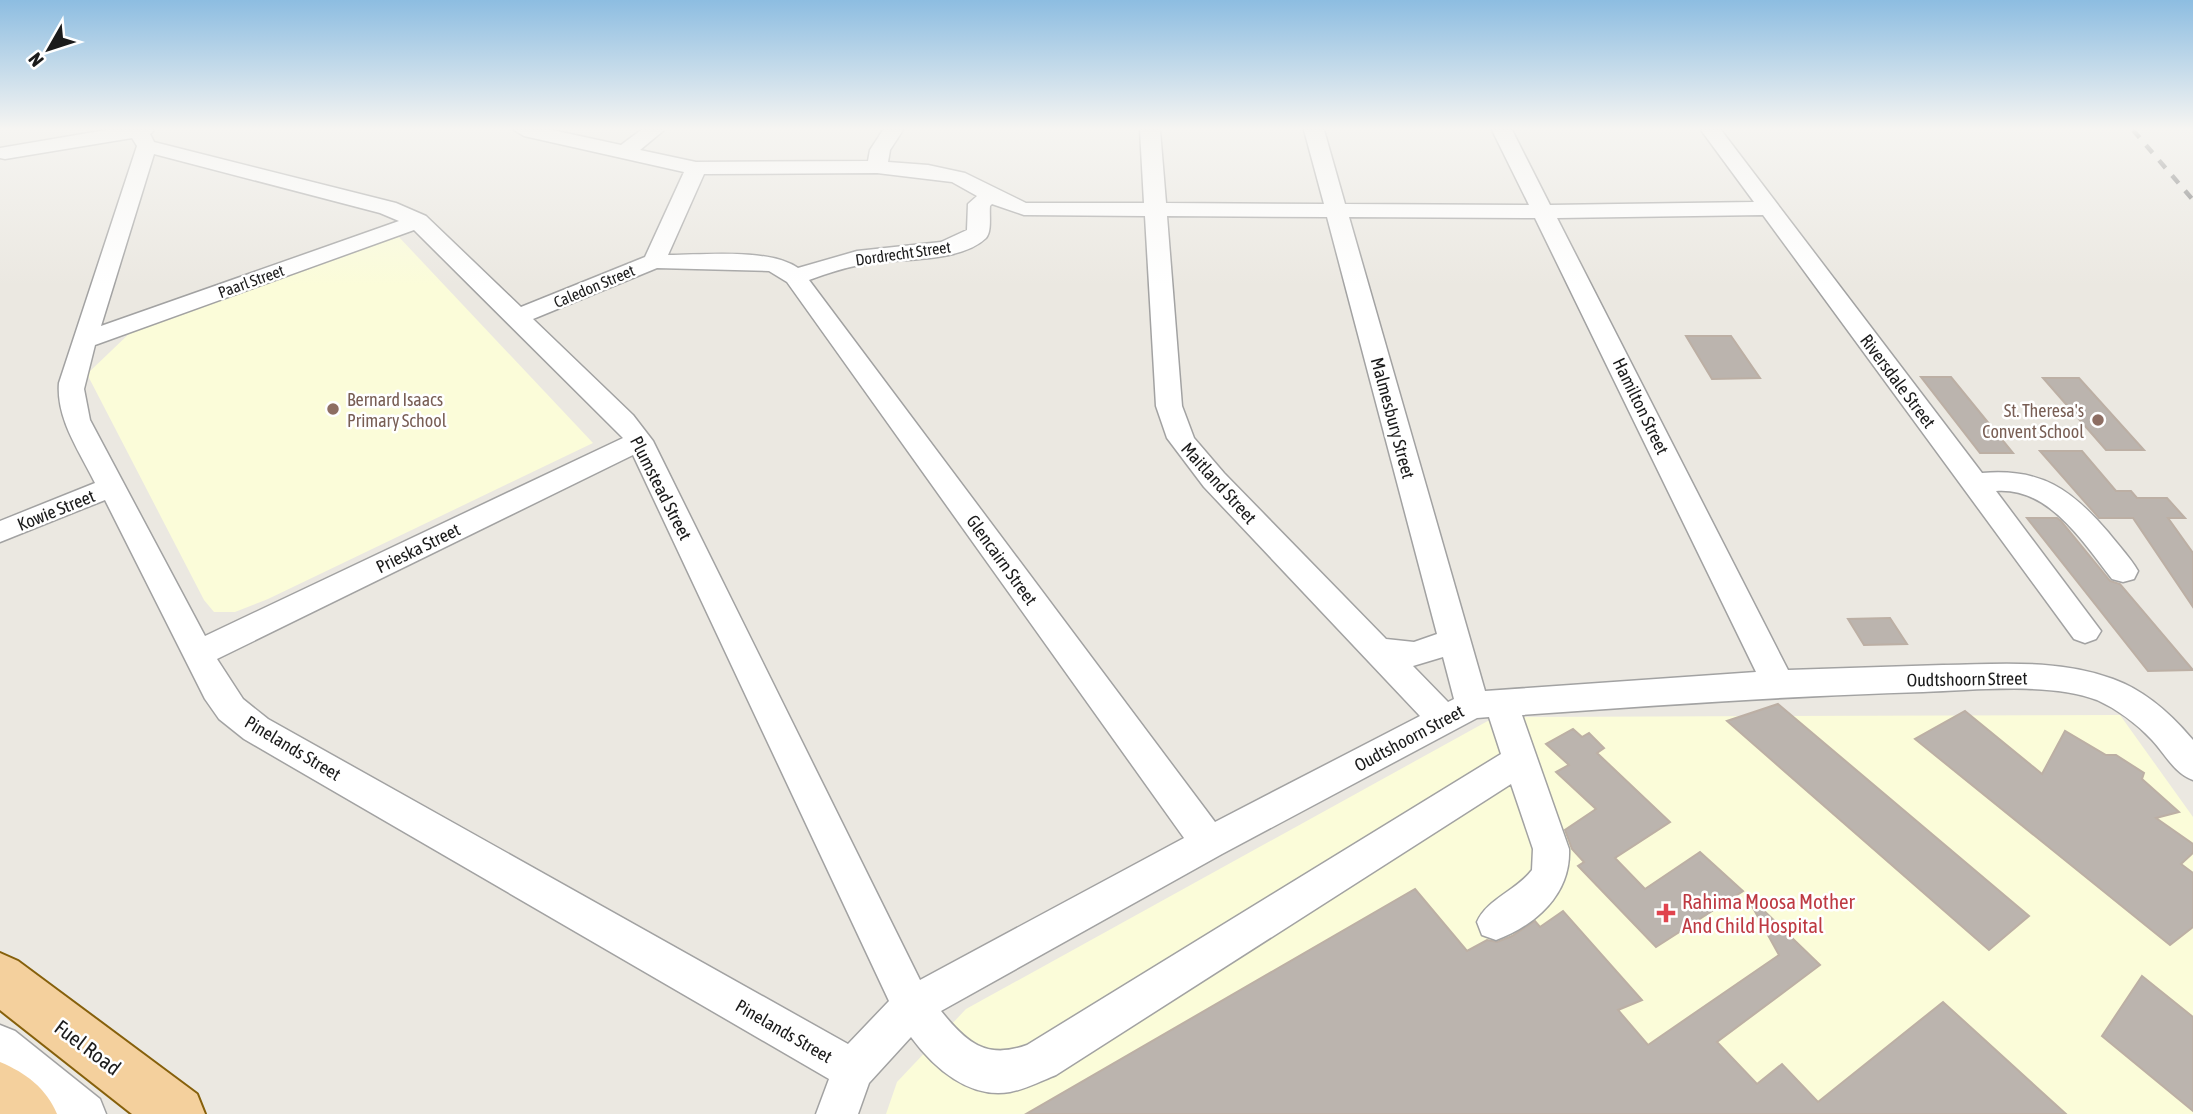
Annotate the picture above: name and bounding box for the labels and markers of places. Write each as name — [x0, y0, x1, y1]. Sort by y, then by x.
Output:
place label: Bernard Isaacs Primary School — [347, 389, 447, 431]
place label: St. Theresa's Convent School — [1982, 400, 2084, 442]
marker: Bernard Isaacs Primary School — [325, 401, 341, 417]
marker: St. Theresa's Convent School — [2090, 412, 2106, 428]
place label: Rahima Moosa Mother And Child Hospital — [1682, 889, 1856, 937]
marker: Rahima Moosa Mother And Child Hospital — [1656, 903, 1676, 923]

